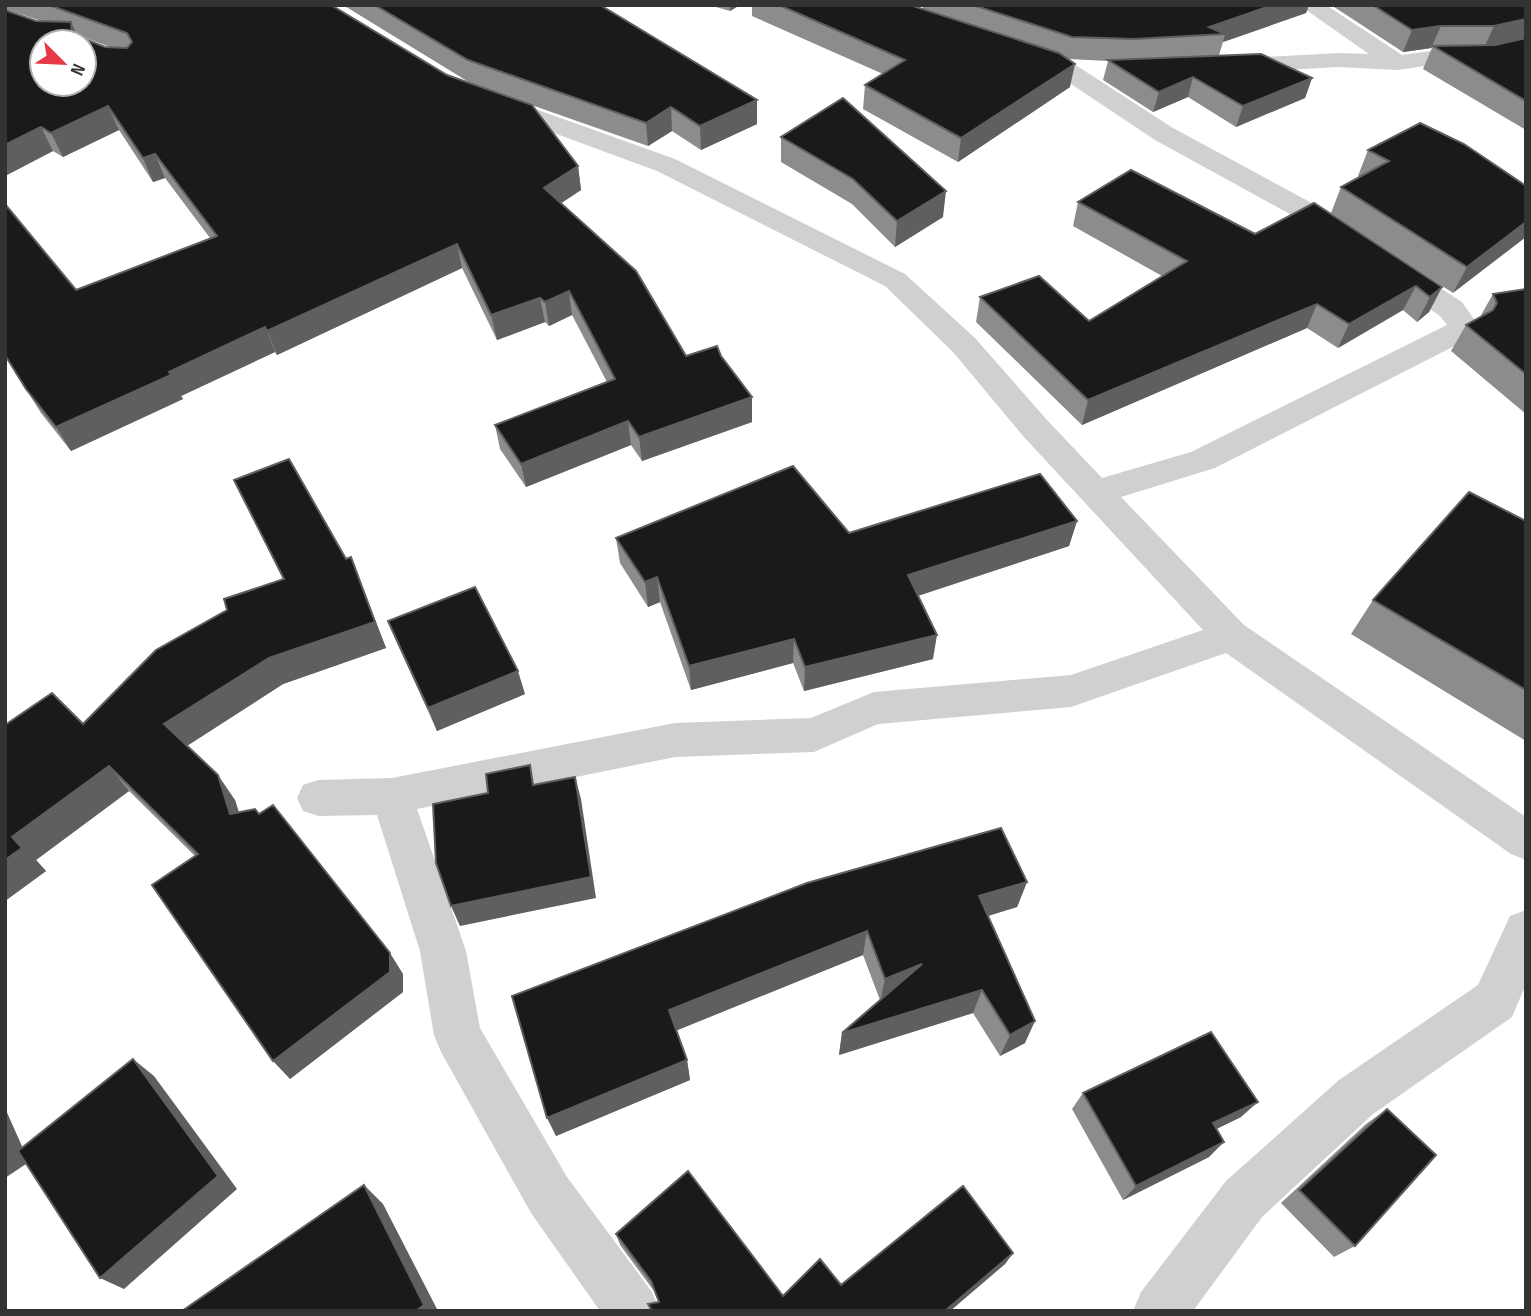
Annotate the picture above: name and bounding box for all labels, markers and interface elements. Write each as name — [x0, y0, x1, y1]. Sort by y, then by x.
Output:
north arrow — [28, 28, 98, 98]
text: N — [65, 60, 90, 79]

